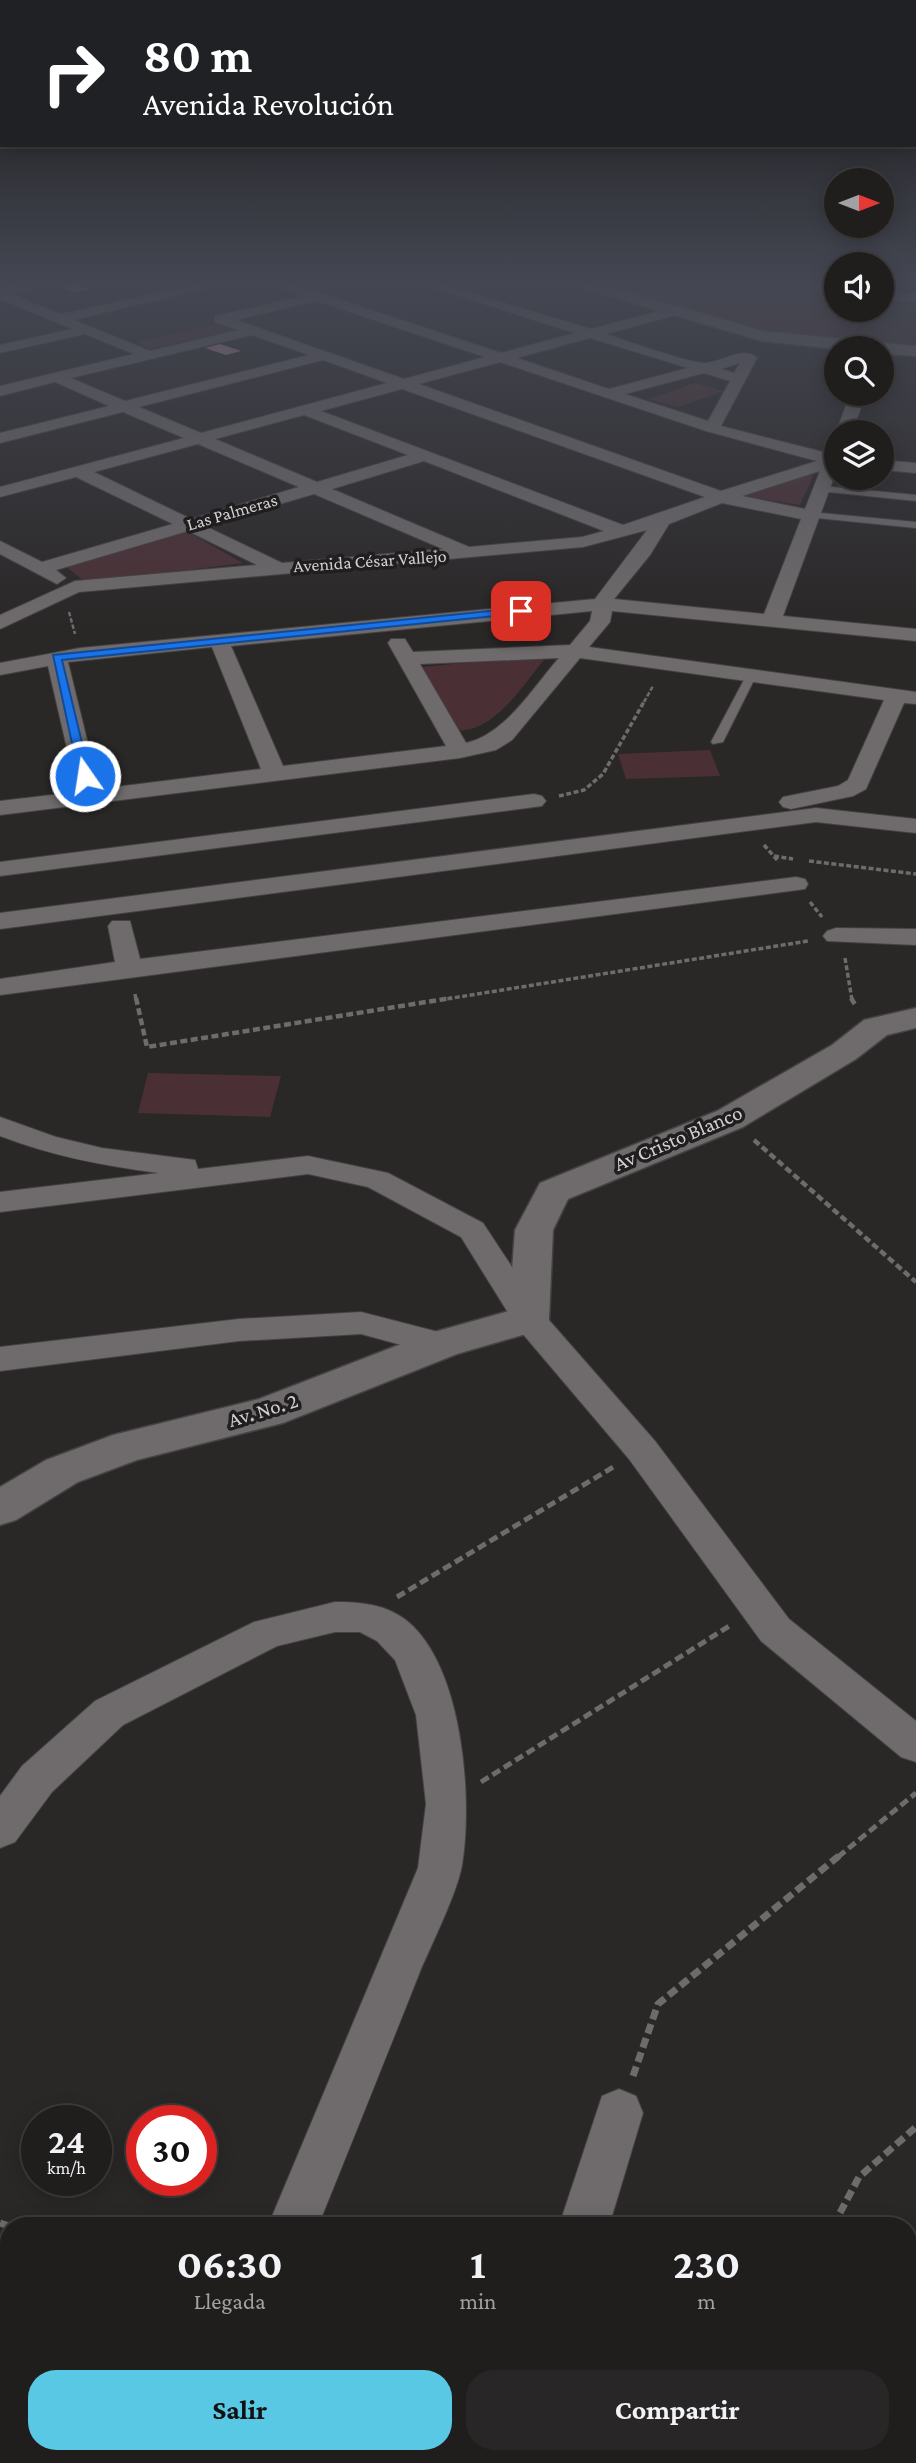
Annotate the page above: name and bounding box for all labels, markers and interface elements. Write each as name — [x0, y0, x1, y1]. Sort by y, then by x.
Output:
icon: right — [28, 28, 119, 119]
text: 80 m — [143, 28, 252, 83]
text: Avenida Revolución — [143, 86, 394, 122]
north arrow — [824, 168, 894, 238]
map controls — [824, 168, 894, 490]
button: sound — [824, 252, 894, 322]
button: search — [824, 336, 894, 406]
button: layers — [824, 420, 894, 490]
street label: Las Palmeras — [184, 490, 280, 534]
street label: Avenida César Vallejo — [293, 546, 447, 577]
pin — [491, 581, 551, 641]
icon: arrive — [502, 592, 540, 630]
position arrow — [48, 739, 122, 813]
street label: Av Cristo Blanco — [610, 1100, 746, 1176]
street label: Av. No. 2 — [225, 1388, 301, 1432]
speed limit sign: 30 — [126, 2105, 217, 2196]
text: 24 — [48, 2122, 85, 2161]
text: km/h — [47, 2158, 86, 2178]
text: 06:30 — [177, 2240, 283, 2287]
text: 1 — [470, 2240, 486, 2287]
text: 230 — [673, 2240, 740, 2287]
text: Llegada — [194, 2288, 266, 2314]
text: min — [459, 2288, 496, 2314]
text: m — [697, 2288, 716, 2314]
button: Salir — [28, 2370, 452, 2450]
button: Compartir — [466, 2370, 889, 2450]

